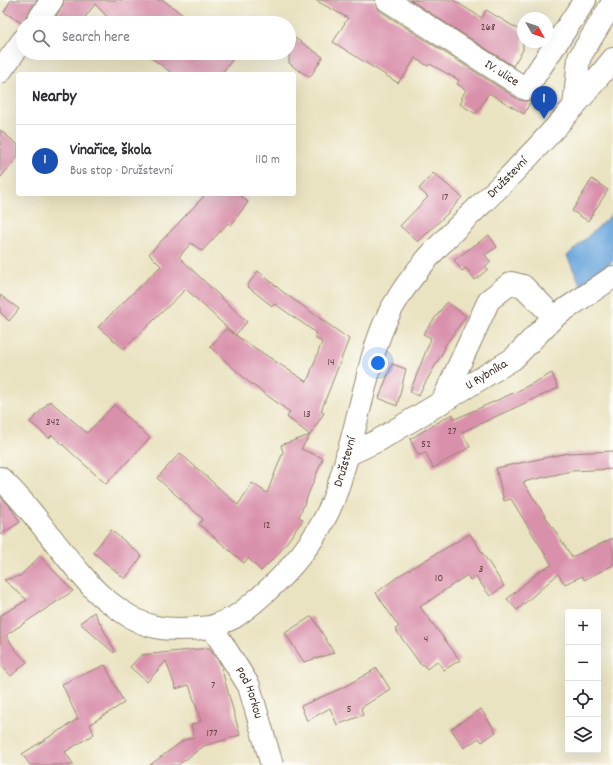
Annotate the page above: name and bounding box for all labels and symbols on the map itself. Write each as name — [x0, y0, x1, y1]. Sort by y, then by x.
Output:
north arrow — [517, 12, 553, 48]
house number: 268 — [481, 20, 495, 36]
street label: IV. ulice — [481, 55, 523, 92]
pin: 1 — [531, 86, 557, 119]
street label: Družstevní — [483, 152, 534, 203]
house number: 17 — [442, 190, 448, 206]
your location — [368, 353, 388, 373]
street label: U Rybníka — [462, 354, 512, 395]
house number: 14 — [328, 355, 334, 371]
house number: 13 — [303, 407, 311, 423]
house number: 342 — [46, 415, 60, 431]
house number: 27 — [447, 424, 457, 440]
street label: Družstevní — [329, 433, 362, 490]
house number: 52 — [421, 437, 431, 453]
house number: 12 — [263, 518, 271, 534]
house number: 3 — [479, 562, 484, 578]
house number: 10 — [435, 571, 443, 587]
house number: 4 — [424, 632, 428, 648]
street label: Pod Horkou — [230, 663, 268, 721]
house number: 7 — [211, 678, 215, 694]
house number: 5 — [346, 702, 352, 718]
house number: 177 — [207, 726, 217, 742]

